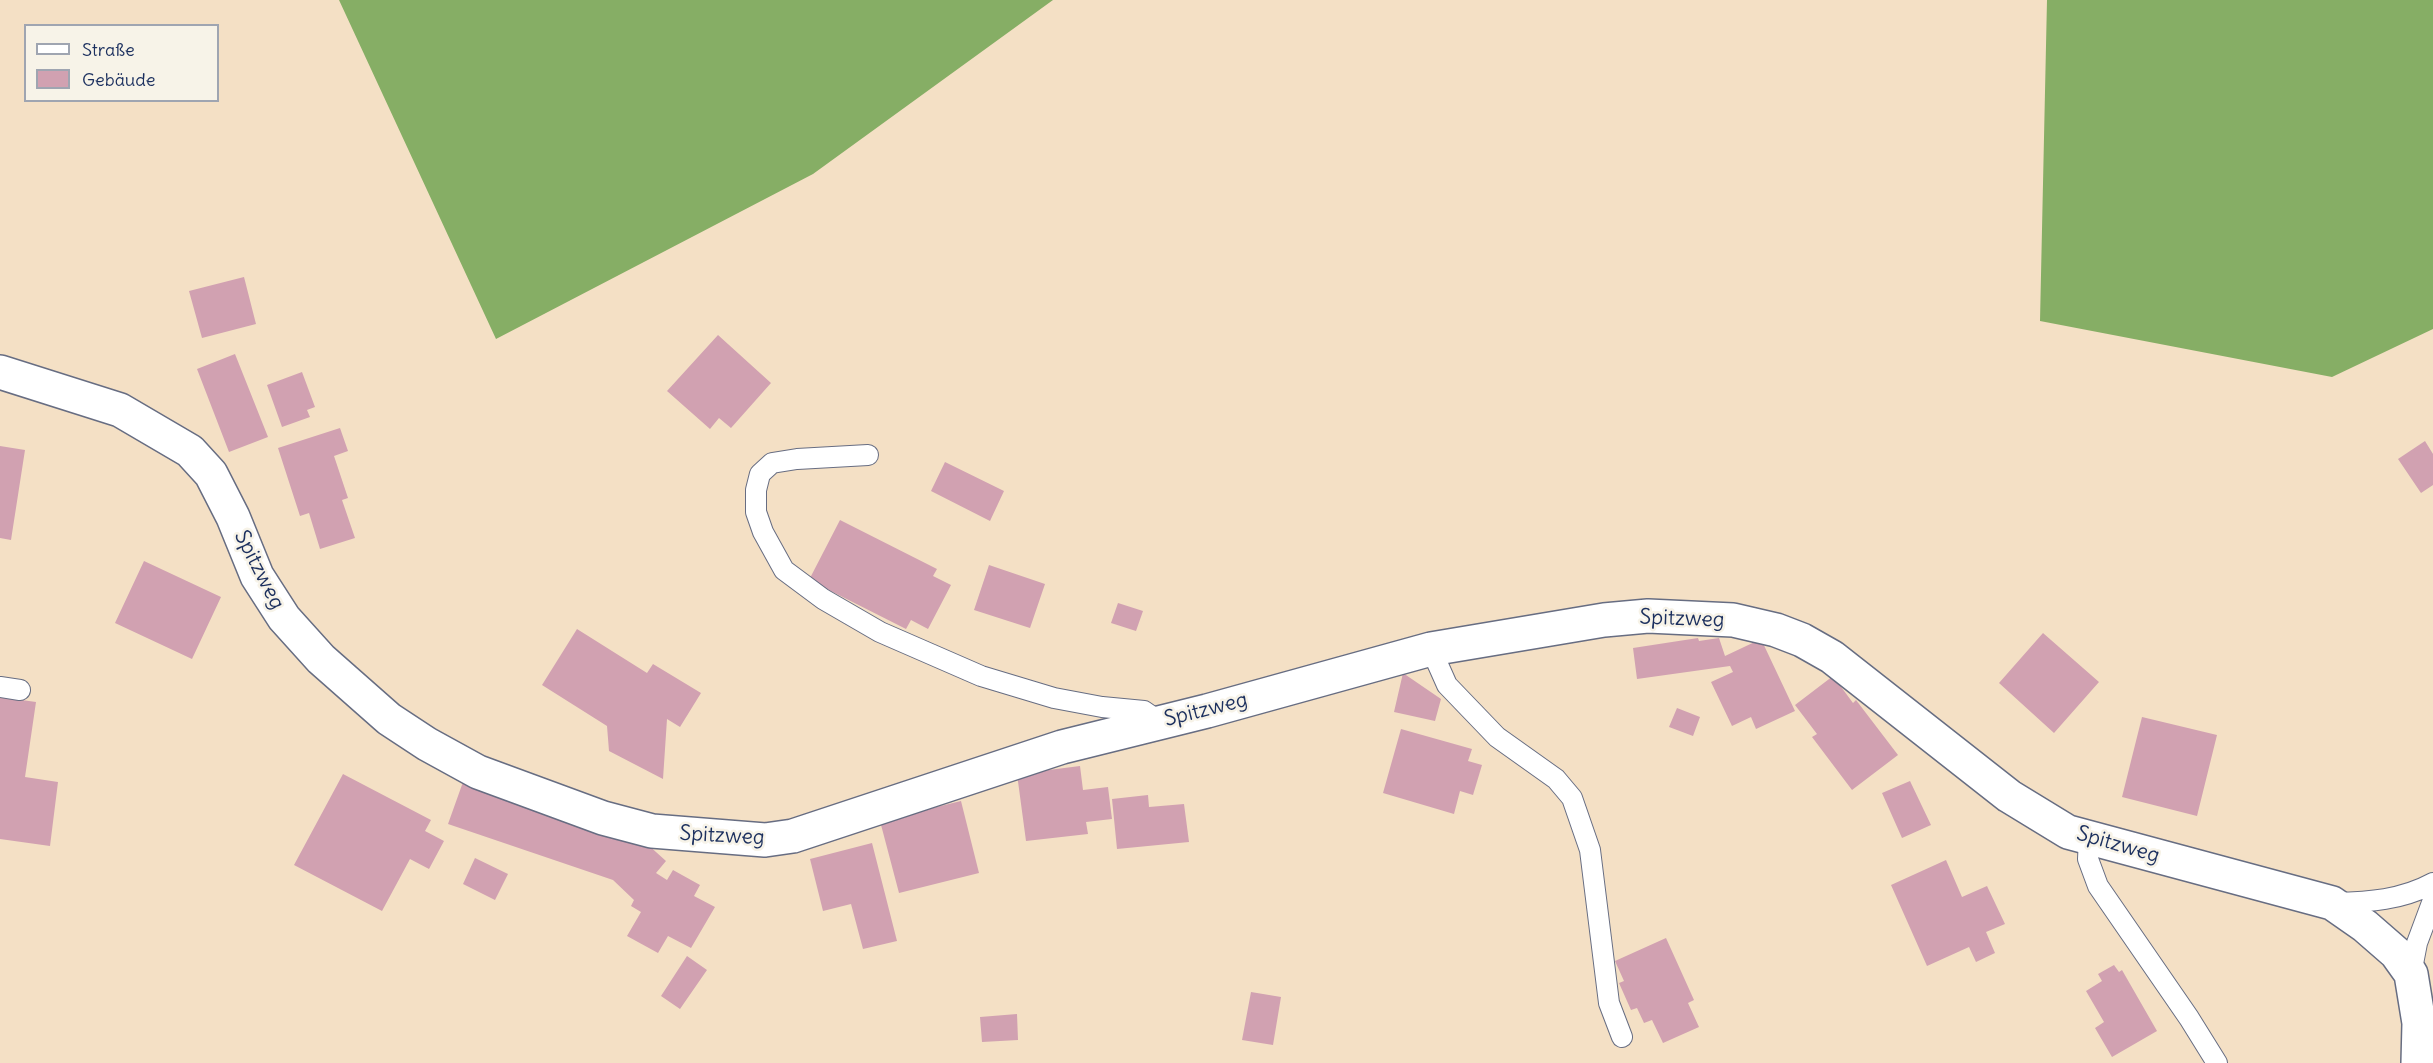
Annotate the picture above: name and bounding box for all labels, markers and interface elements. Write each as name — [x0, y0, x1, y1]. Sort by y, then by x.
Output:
legend — [24, 24, 219, 102]
text: Straße — [82, 38, 135, 61]
text: Gebäude — [82, 68, 155, 91]
street label: Spitzweg — [228, 526, 290, 614]
street label: Spitzweg — [1639, 605, 1725, 633]
street label: Spitzweg — [1162, 687, 1250, 733]
street label: Spitzweg — [679, 821, 765, 851]
street label: Spitzweg — [2074, 821, 2162, 869]

